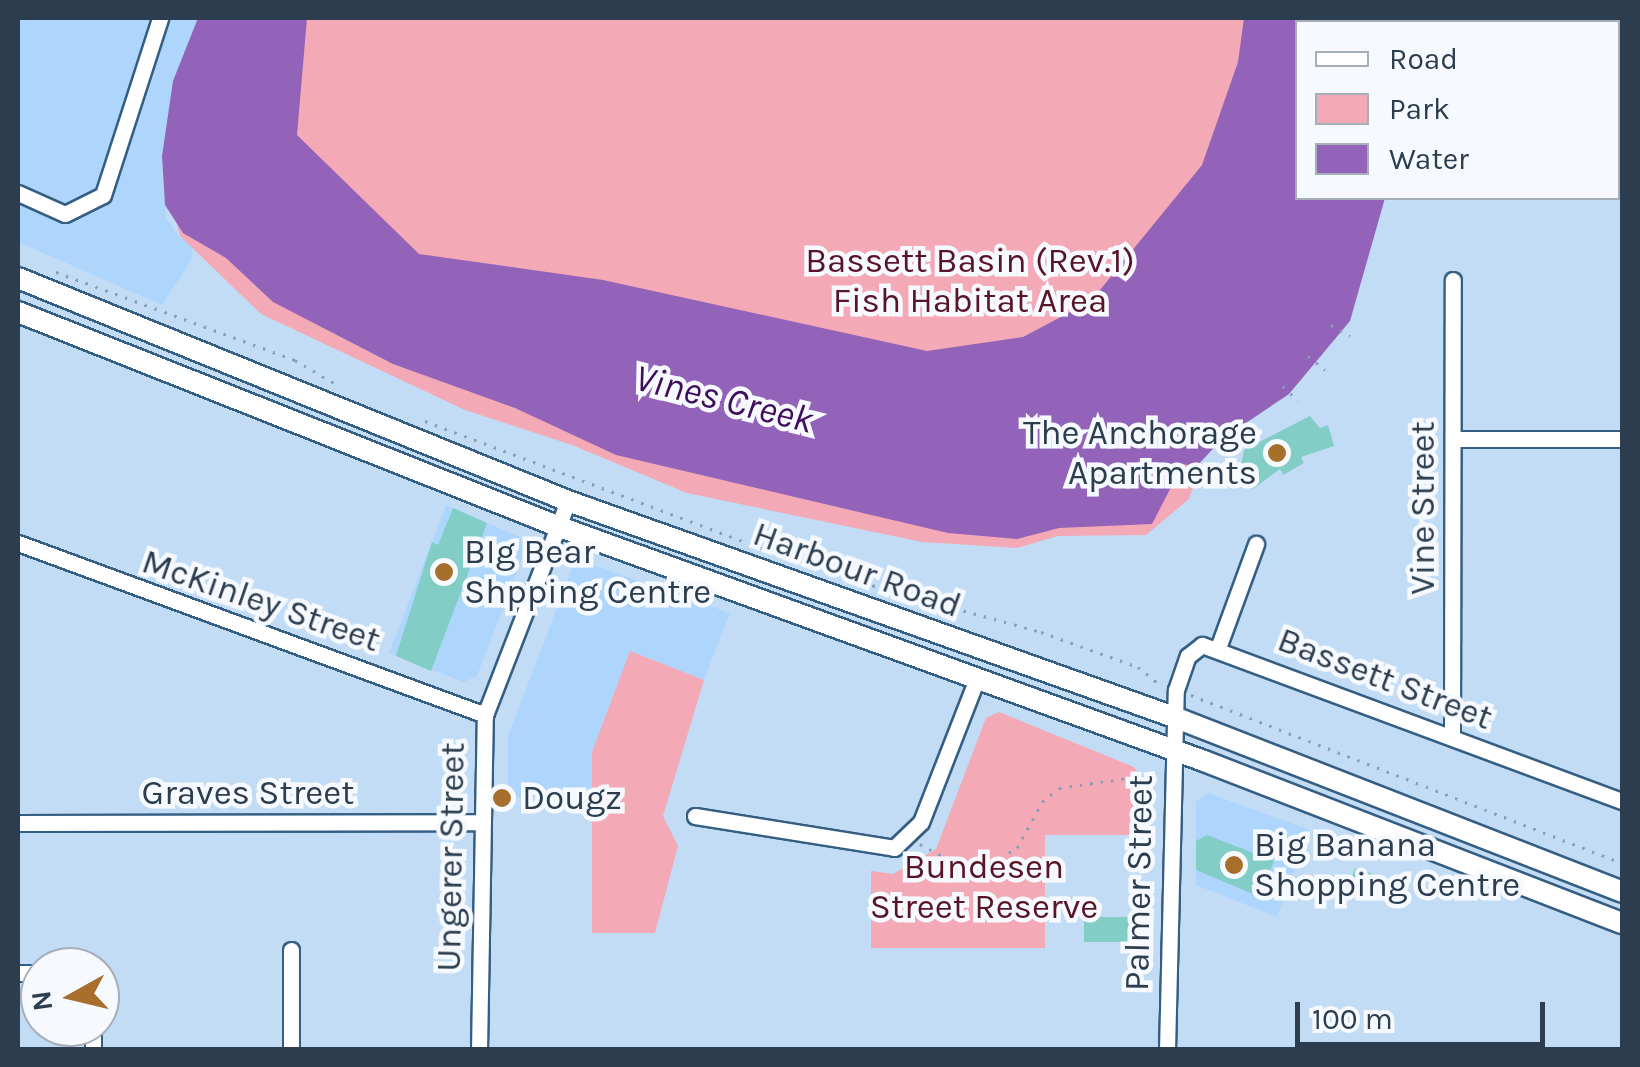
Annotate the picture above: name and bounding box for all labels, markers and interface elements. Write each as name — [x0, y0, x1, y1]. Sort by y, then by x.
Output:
legend — [1295, 20, 1620, 200]
text: Road — [1389, 41, 1458, 77]
text: Park — [1389, 91, 1450, 127]
text: Water — [1389, 141, 1469, 177]
park label: Bassett Basin (Rev.1) Fish Habitat Area — [805, 240, 1135, 322]
water label: Vines Creek — [630, 355, 818, 443]
place label: The Anchorage Apartments — [1023, 412, 1257, 494]
street label: Vine Street — [1402, 421, 1444, 595]
marker: The Anchorage Apartments — [1266, 442, 1288, 464]
street label: Harbour Road — [747, 513, 967, 627]
place label: BIg Bear Shpping Centre — [464, 531, 711, 613]
street label: McKinley Street — [136, 541, 386, 661]
marker: BIg Bear Shpping Centre — [433, 561, 455, 583]
street label: Bassett Street — [1272, 619, 1498, 739]
street label: Ungerer Street — [428, 742, 474, 972]
street label: Graves Street — [142, 772, 354, 814]
street label: Palmer Street — [1116, 775, 1162, 991]
place label: Dougz — [522, 777, 622, 819]
marker: Dougz — [491, 787, 513, 809]
place label: Big Banana Shopping Centre — [1254, 824, 1520, 906]
park label: Bundesen Street Reserve — [870, 846, 1098, 928]
marker: Big Banana Shopping Centre — [1223, 854, 1245, 876]
north arrow — [20, 947, 120, 1047]
scale bar — [1300, 982, 1550, 1044]
text: N — [24, 989, 60, 1013]
text: 100 m — [1312, 1001, 1393, 1037]

